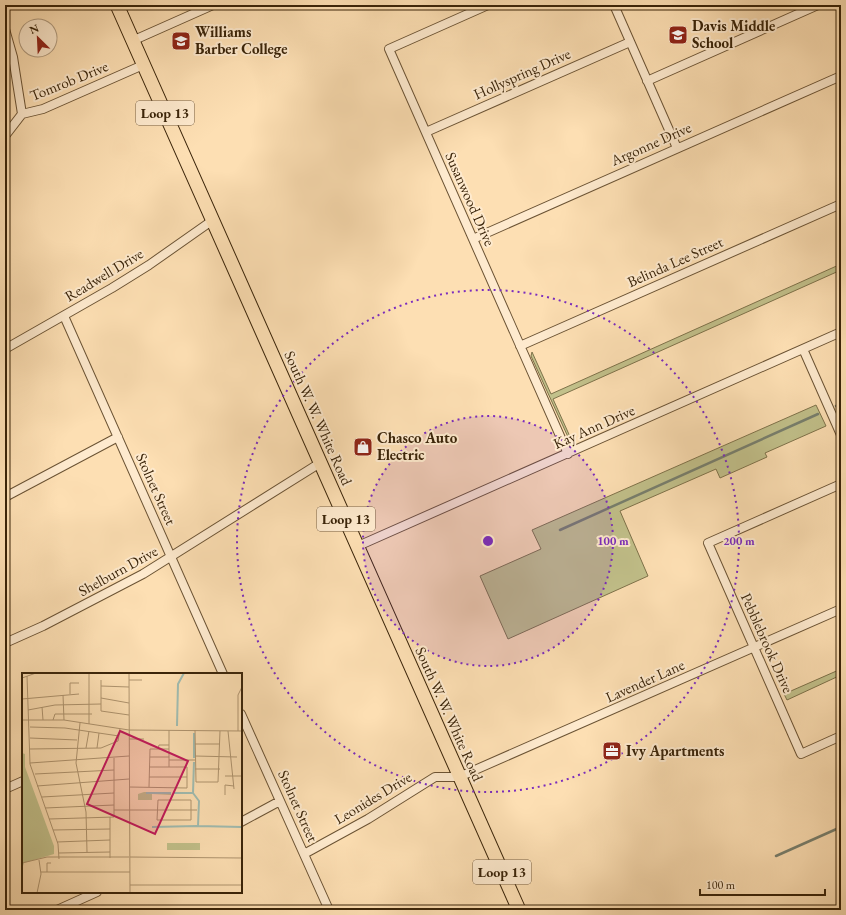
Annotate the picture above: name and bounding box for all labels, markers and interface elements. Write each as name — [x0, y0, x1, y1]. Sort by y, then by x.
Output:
place label: Davis Middle School — [692, 16, 775, 52]
north arrow — [18, 18, 58, 58]
text: N — [27, 21, 41, 37]
place label: Williams Barber College — [195, 22, 287, 58]
school or university icon: Davis Middle School — [667, 24, 689, 46]
school or university icon: Williams Barber College — [170, 30, 192, 52]
street label: Hollyspring Drive — [470, 44, 573, 103]
street label: Tomrob Drive — [27, 56, 111, 105]
road number: Loop 13 — [136, 101, 194, 125]
street label: Argonne Drive — [607, 117, 694, 170]
street label: Susanwood Drive — [441, 149, 500, 249]
street label: Belinda Lee Street — [624, 232, 726, 291]
street label: Readwell Drive — [61, 244, 147, 305]
street label: South W. W. White Road — [280, 348, 357, 488]
street label: Kay Ann Drive — [550, 400, 637, 453]
place label: Chasco Auto Electric — [377, 428, 458, 464]
shop icon: Chasco Auto Electric — [352, 436, 374, 458]
street label: Stolnet Street — [132, 450, 181, 528]
road number: Loop 13 — [317, 507, 375, 531]
text: 100 m — [597, 533, 629, 549]
text: 200 m — [723, 533, 755, 549]
centre of rings — [481, 534, 495, 548]
street label: Shelburn Drive — [75, 541, 161, 600]
street label: Pebblebrook Drive — [737, 590, 798, 696]
street label: South W. W. White Road — [411, 644, 488, 784]
street label: Lavender Lane — [602, 655, 687, 706]
inset map — [22, 673, 242, 893]
office icon: Ivy Apartments — [601, 740, 623, 762]
place label: Ivy Apartments — [626, 741, 725, 760]
street label: Stolnet Street — [274, 767, 323, 845]
street label: Leonides Drive — [331, 767, 415, 828]
road number: Loop 13 — [473, 860, 531, 884]
scale bar — [700, 871, 825, 897]
text: 100 m — [706, 877, 736, 893]

